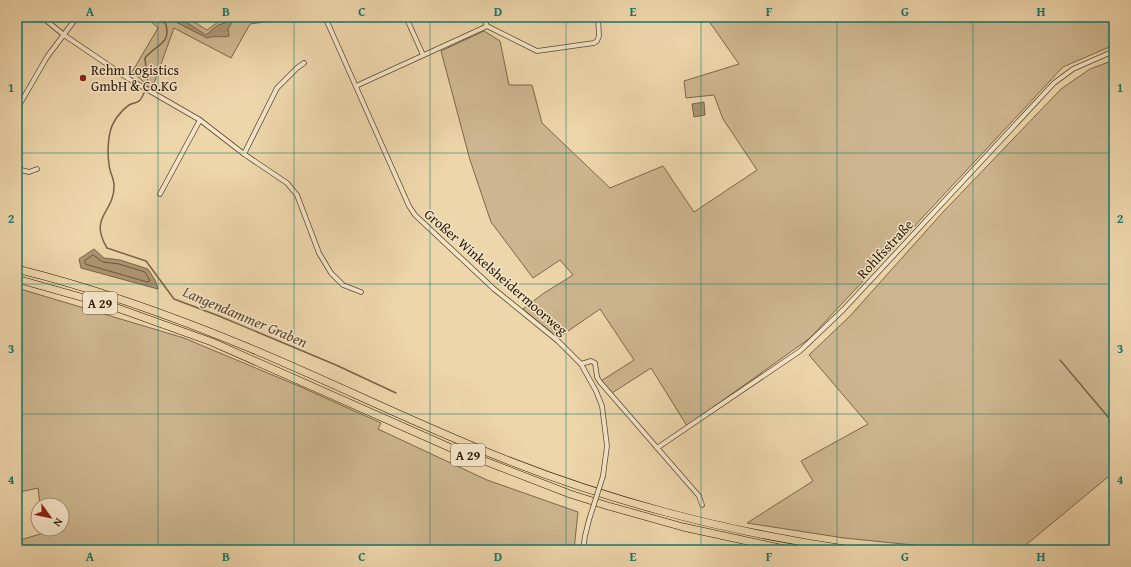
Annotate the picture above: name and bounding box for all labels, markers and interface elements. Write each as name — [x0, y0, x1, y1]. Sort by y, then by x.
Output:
text: A — [86, 2, 95, 21]
text: B — [222, 2, 230, 21]
text: C — [358, 2, 366, 21]
text: D — [494, 2, 502, 21]
text: E — [630, 2, 637, 21]
text: F — [766, 2, 773, 21]
text: G — [901, 2, 909, 21]
text: H — [1036, 2, 1046, 21]
place label: Rehm Logistics GmbH & Co.KG — [91, 60, 179, 96]
marker: Rehm Logistics GmbH & Co.KG — [78, 73, 88, 83]
text: 1 — [8, 78, 14, 97]
text: 1 — [1117, 78, 1123, 97]
street label: Großer Winkelsheidermoorweg — [420, 204, 572, 340]
text: 2 — [8, 209, 15, 228]
text: 2 — [1117, 209, 1124, 228]
street label: Rohlfsstraße — [852, 215, 918, 283]
water label: Langendammer Graben — [179, 280, 311, 352]
road number: A 29 — [83, 292, 117, 314]
text: 3 — [8, 339, 14, 358]
text: 3 — [1117, 339, 1123, 358]
road number: A 29 — [451, 444, 485, 466]
text: 4 — [8, 470, 15, 489]
text: 4 — [1117, 470, 1124, 489]
north arrow — [30, 497, 70, 537]
text: N — [49, 515, 67, 530]
text: A — [86, 547, 95, 566]
text: B — [222, 547, 230, 566]
text: C — [358, 547, 366, 566]
text: D — [494, 547, 502, 566]
text: E — [630, 547, 637, 566]
text: F — [766, 547, 773, 566]
text: G — [901, 547, 909, 566]
text: H — [1036, 547, 1046, 566]

